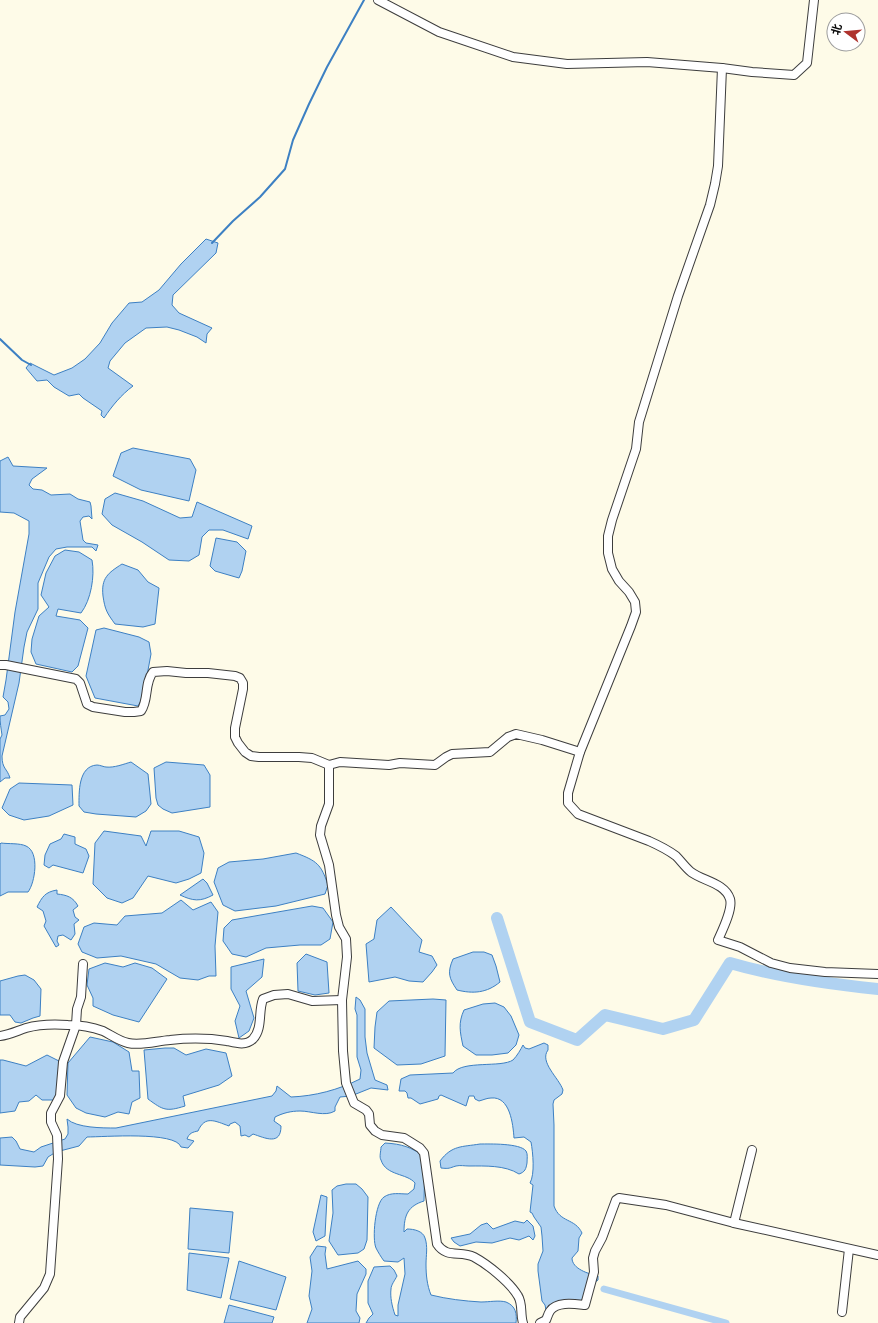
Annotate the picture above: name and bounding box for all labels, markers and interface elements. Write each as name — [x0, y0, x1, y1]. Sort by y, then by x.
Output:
north arrow — [826, 12, 866, 52]
text: 北 — [828, 22, 845, 36]

